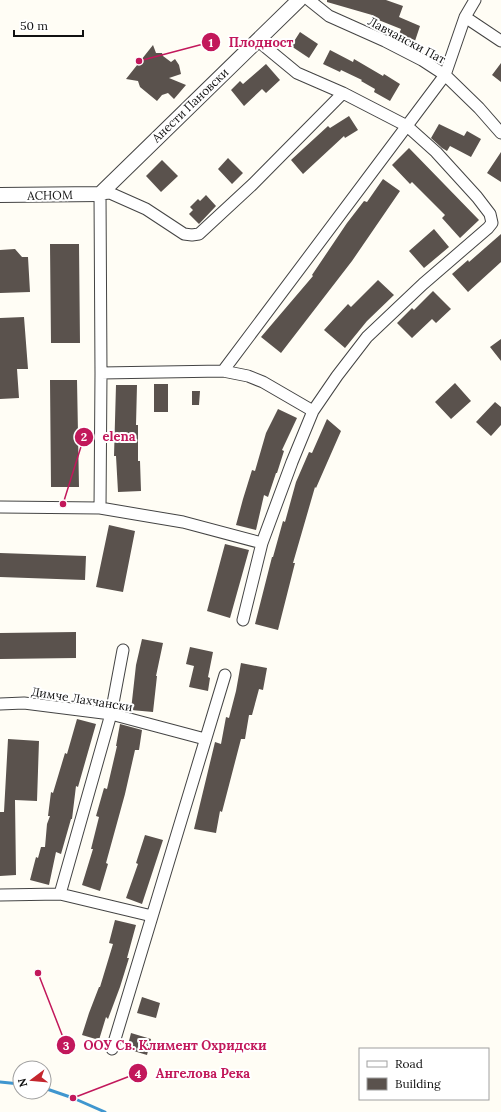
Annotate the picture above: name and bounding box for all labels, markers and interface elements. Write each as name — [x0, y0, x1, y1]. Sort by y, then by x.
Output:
scale bar — [14, 12, 83, 38]
street label: Лавчански Пат — [366, 13, 448, 67]
text: 50 m — [20, 18, 48, 33]
callout: Плодност — [201, 30, 301, 55]
text: Плодност — [229, 34, 293, 51]
text: 1 — [209, 35, 214, 50]
street label: Анести Пановски — [148, 65, 231, 146]
street label: АСНОМ — [26, 187, 73, 203]
callout: elena — [74, 424, 144, 449]
text: elena — [102, 428, 136, 445]
text: 2 — [81, 429, 87, 444]
street label: Димче Лахчански — [30, 684, 134, 714]
callout: ООУ Св. Климент Охридски — [56, 1033, 274, 1058]
text: ООУ Св. Климент Охридски — [84, 1037, 267, 1054]
text: 3 — [63, 1038, 70, 1053]
legend — [359, 1048, 489, 1100]
text: Road — [395, 1056, 423, 1071]
north arrow — [12, 1060, 52, 1100]
callout: Ангелова Река — [128, 1061, 258, 1086]
text: Ангелова Река — [156, 1065, 250, 1082]
text: 4 — [135, 1066, 142, 1081]
text: N — [14, 1076, 30, 1089]
text: Building — [395, 1076, 441, 1091]

